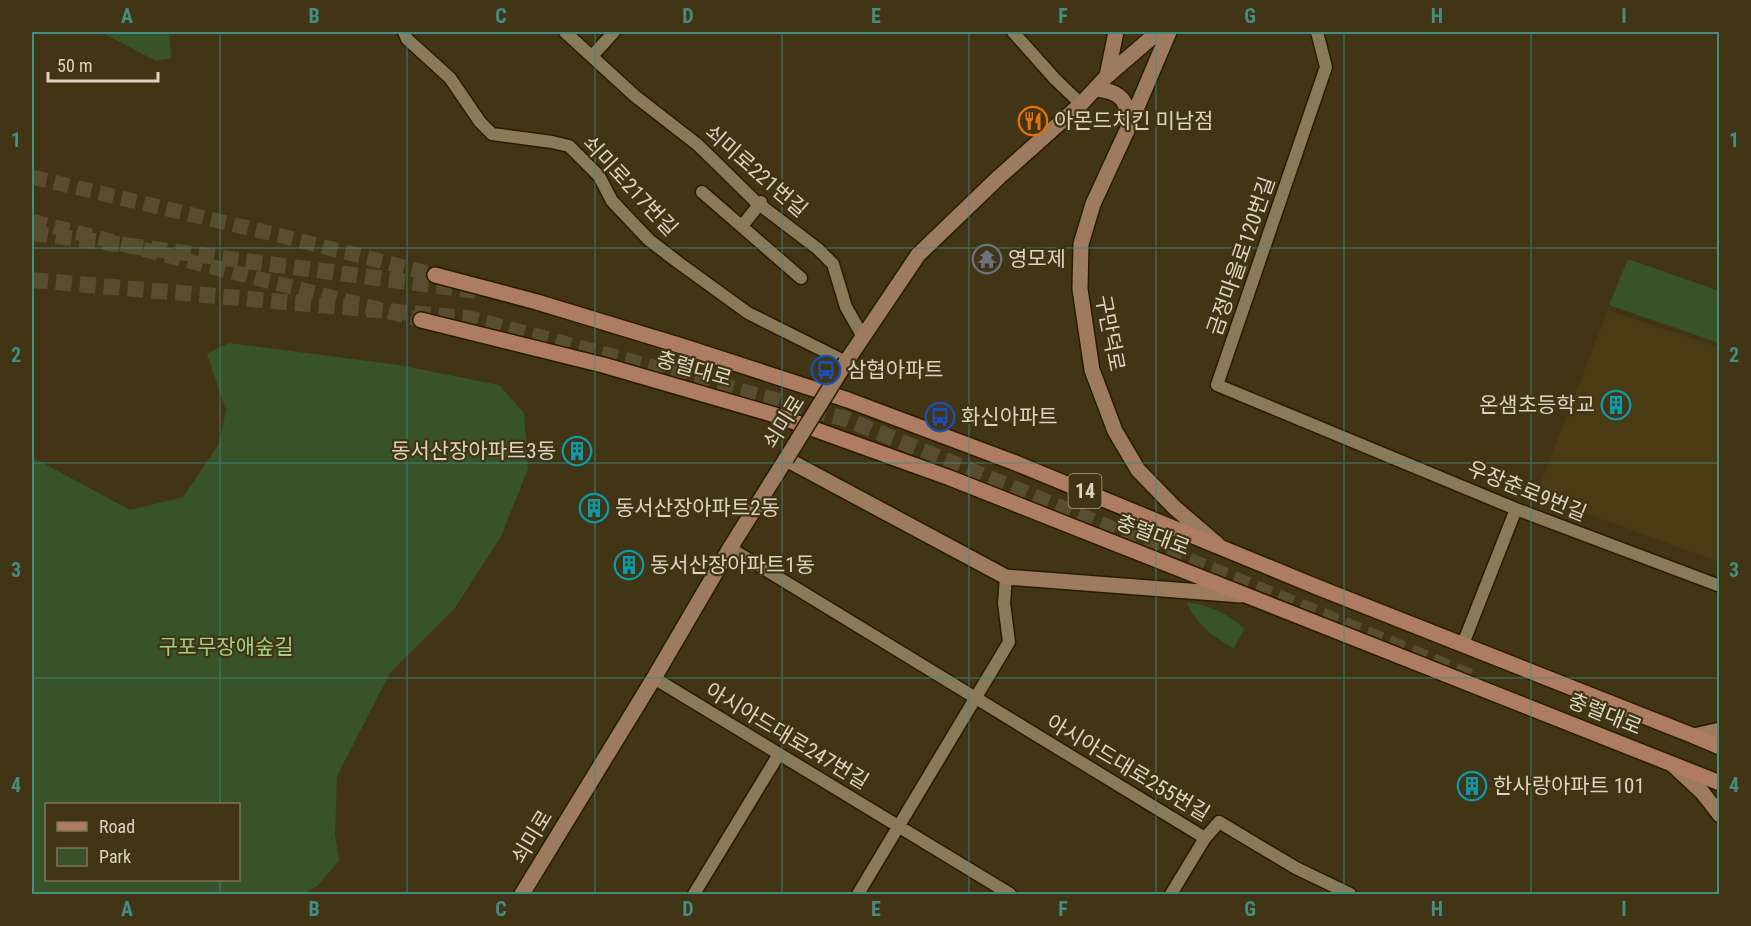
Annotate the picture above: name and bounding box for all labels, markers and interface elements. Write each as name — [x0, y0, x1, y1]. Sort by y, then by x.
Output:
text: A — [121, 4, 133, 28]
text: B — [308, 4, 320, 28]
text: C — [495, 4, 507, 28]
text: D — [682, 4, 694, 28]
text: E — [871, 4, 881, 28]
text: F — [1058, 4, 1068, 28]
text: G — [1244, 4, 1256, 28]
text: H — [1431, 4, 1443, 28]
text: I — [1621, 4, 1627, 28]
scale bar — [48, 45, 158, 83]
text: 50 m — [57, 55, 92, 76]
restaurant icon: 아몬드치킨 미남점 — [1017, 105, 1049, 137]
place label: 아몬드치킨 미남점 — [1054, 109, 1213, 133]
street label: 쇠미로221번길 — [700, 120, 812, 222]
text: 1 — [11, 128, 21, 152]
text: 1 — [1729, 128, 1739, 152]
street label: 쇠미로217번길 — [578, 131, 682, 241]
street label: 금정마을로120번길 — [1203, 173, 1279, 339]
temple icon: 영모제 — [971, 243, 1003, 275]
place label: 영모제 — [1008, 247, 1066, 271]
street label: 구만덕로 — [1091, 293, 1129, 373]
text: 2 — [11, 343, 21, 367]
text: 2 — [1729, 343, 1739, 367]
street label: 충렬대로 — [654, 347, 734, 391]
bus stop icon: 삼협아파트 — [810, 354, 842, 386]
place label: 삼협아파트 — [847, 358, 944, 382]
building icon: 온샘초등학교 — [1600, 389, 1632, 421]
street label: 쇠미로 — [758, 391, 810, 453]
place label: 온샘초등학교 — [1479, 393, 1595, 417]
bus stop icon: 화신아파트 — [924, 401, 956, 433]
place label: 화신아파트 — [961, 405, 1058, 429]
building icon: 동서산장아파트3동 — [561, 435, 593, 467]
place label: 동서산장아파트3동 — [391, 439, 556, 463]
street label: 우장춘로9번길 — [1464, 456, 1590, 526]
road number: 14 — [1068, 474, 1102, 508]
building icon: 동서산장아파트2동 — [578, 492, 610, 524]
place label: 동서산장아파트2동 — [615, 496, 780, 520]
street label: 충렬대로 — [1113, 510, 1193, 560]
building icon: 동서산장아파트1동 — [613, 549, 645, 581]
place label: 동서산장아파트1동 — [650, 553, 815, 577]
text: 3 — [11, 558, 21, 582]
text: 3 — [1729, 558, 1739, 582]
park label: 구포무장애숲길 — [158, 635, 294, 659]
street label: 아시아드대로247번길 — [701, 678, 873, 794]
street label: 충렬대로 — [1565, 688, 1645, 740]
street label: 아시아드대로255번길 — [1042, 710, 1214, 826]
building icon: 한사랑아파트 101 — [1456, 770, 1488, 802]
text: 4 — [11, 773, 21, 797]
text: 4 — [1729, 773, 1739, 797]
place label: 한사랑아파트 101 — [1493, 774, 1645, 798]
legend — [45, 803, 240, 881]
street label: 쇠미로 — [507, 806, 557, 868]
text: Road — [99, 816, 135, 837]
text: Park — [99, 846, 131, 867]
text: A — [121, 897, 133, 921]
text: B — [308, 897, 320, 921]
text: C — [495, 897, 507, 921]
text: D — [682, 897, 694, 921]
text: E — [871, 897, 881, 921]
text: F — [1058, 897, 1068, 921]
text: G — [1244, 897, 1256, 921]
text: H — [1431, 897, 1443, 921]
text: I — [1621, 897, 1627, 921]

